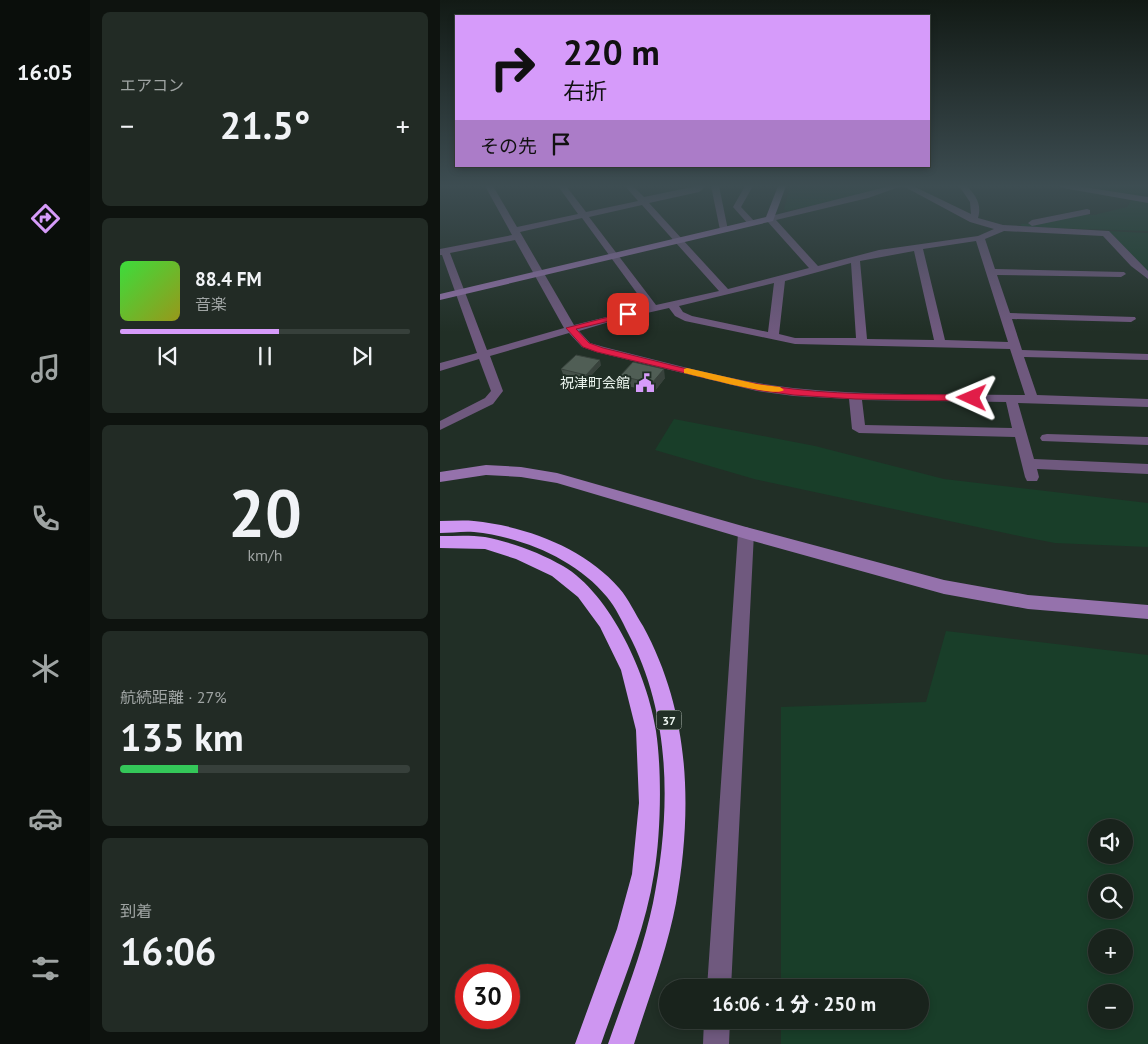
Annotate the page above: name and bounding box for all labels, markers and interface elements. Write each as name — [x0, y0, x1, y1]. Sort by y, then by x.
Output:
text: 220 m — [563, 29, 660, 75]
icon: right — [480, 35, 545, 100]
text: 16:05 — [17, 58, 73, 86]
text: エアコン — [120, 75, 184, 95]
text: 右折 — [563, 77, 607, 105]
text: 21.5° — [220, 100, 310, 149]
text: − — [120, 107, 134, 144]
text: + — [396, 107, 410, 144]
icon: arrive — [547, 130, 575, 158]
text: その先 — [480, 134, 537, 158]
icon: directions — [28, 201, 63, 236]
text: 88.4 FM — [195, 267, 262, 291]
pin — [607, 293, 649, 335]
text: 音楽 — [195, 294, 227, 314]
icon: arrive — [614, 300, 642, 328]
icon: previous — [154, 342, 182, 370]
icon: pause — [251, 342, 279, 370]
icon: next — [348, 342, 376, 370]
icon: music — [28, 351, 63, 386]
position arrow — [945, 371, 997, 423]
public building icon: 祝津町会館 — [634, 372, 656, 394]
place label: 祝津町会館 — [560, 374, 630, 392]
text: 20 — [228, 470, 302, 554]
icon: phone — [28, 501, 63, 536]
text: km/h — [247, 545, 283, 565]
icon: climate — [28, 651, 63, 686]
text: 航続距離 · 27% — [120, 687, 227, 707]
road number: 37 — [656, 710, 682, 730]
text: 135 km — [120, 712, 244, 761]
icon: car — [28, 801, 63, 836]
map controls — [1088, 819, 1133, 1029]
button: sound — [1088, 819, 1133, 864]
button: search — [1088, 874, 1133, 919]
text: 到着 — [120, 901, 152, 921]
text: 16:06 — [120, 926, 216, 975]
button: + — [1088, 929, 1133, 974]
icon: filters — [28, 951, 63, 986]
speed limit sign: 30 — [455, 964, 520, 1029]
button: − — [1088, 984, 1133, 1029]
text: 16:06 · 1 分 · 250 m — [712, 992, 876, 1016]

